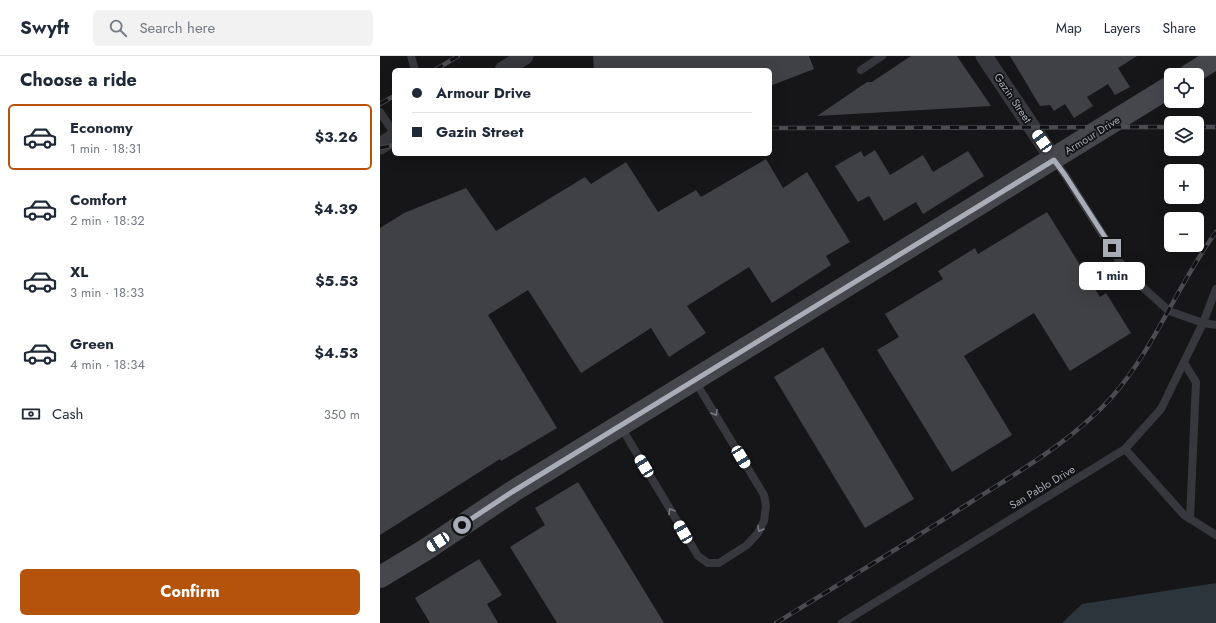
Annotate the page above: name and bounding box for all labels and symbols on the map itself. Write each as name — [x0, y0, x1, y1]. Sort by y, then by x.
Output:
street label: Gazin Street — [990, 70, 1036, 126]
street label: Armour Drive — [1061, 111, 1123, 158]
car — [1030, 128, 1054, 154]
route end — [1103, 239, 1121, 257]
callout: 1 min — [1079, 262, 1145, 290]
one-way arrow — [710, 409, 718, 416]
car — [730, 444, 752, 470]
car — [633, 453, 655, 479]
street label: San Pablo Drive — [1006, 461, 1078, 513]
one-way arrow — [668, 508, 675, 515]
route start — [453, 516, 471, 534]
car — [672, 519, 694, 545]
one-way arrow — [758, 525, 765, 532]
car — [425, 530, 451, 554]

